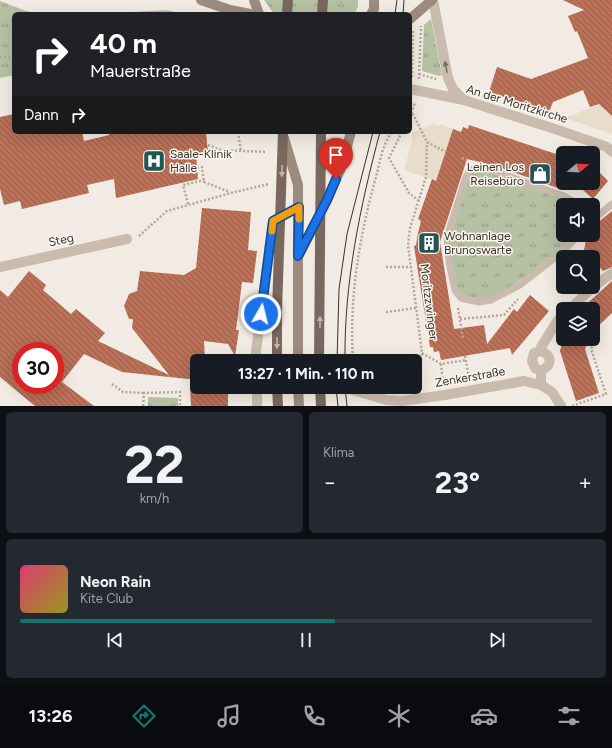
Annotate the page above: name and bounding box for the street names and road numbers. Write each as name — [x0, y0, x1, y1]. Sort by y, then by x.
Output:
street label: An der Moritzkirche — [465, 82, 570, 126]
street label: Steg — [47, 231, 75, 249]
street label: Moritzzwinger — [417, 263, 441, 341]
street label: Zenkerstraße — [434, 364, 507, 390]

